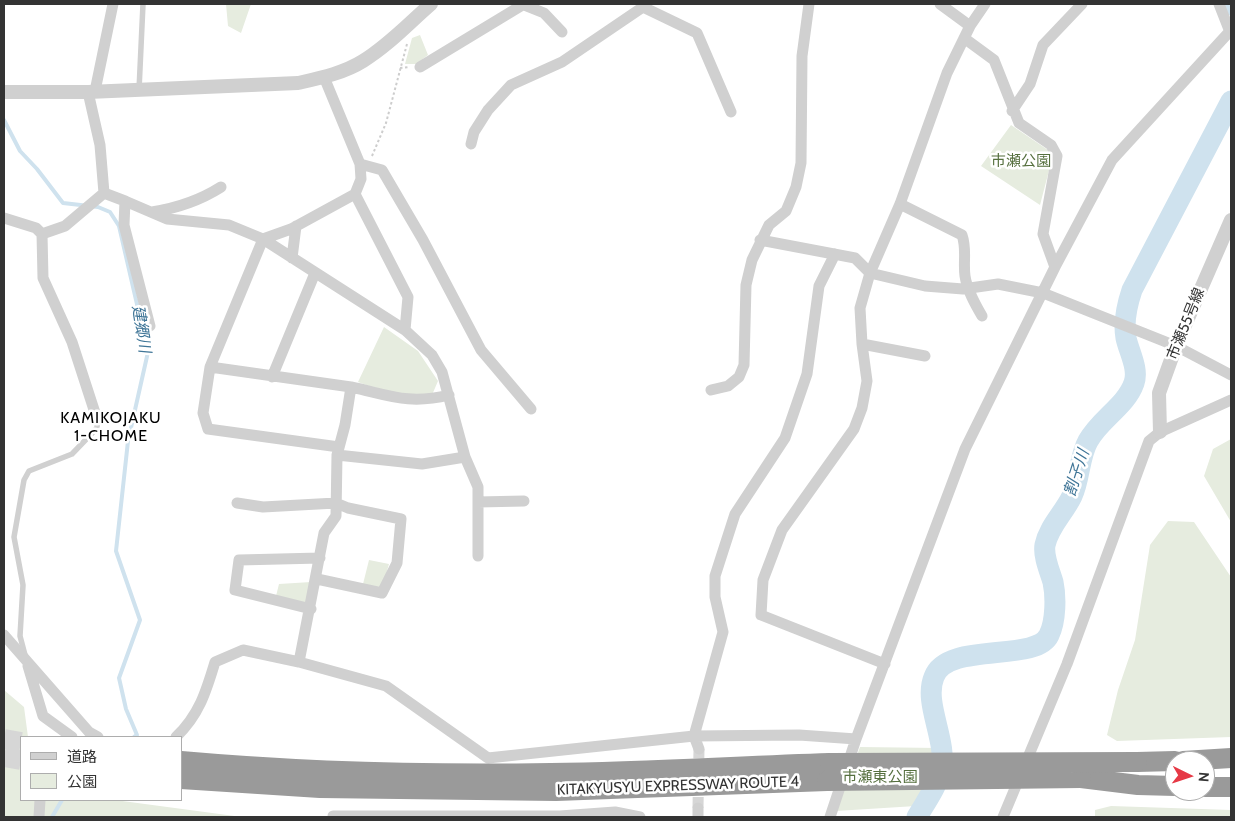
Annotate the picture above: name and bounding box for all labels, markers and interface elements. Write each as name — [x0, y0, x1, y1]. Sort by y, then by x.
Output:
park label: 市瀬公園 — [991, 153, 1051, 171]
street label: 市瀬55号線 — [1163, 285, 1209, 363]
water label: 建郷川 — [128, 304, 154, 354]
district label: KAMIKOJAKU 1-CHOME — [59, 408, 163, 446]
water label: 割子川 — [1060, 447, 1094, 499]
legend — [20, 736, 182, 801]
text: 道路 — [67, 748, 97, 766]
north arrow — [1165, 751, 1215, 801]
park label: 市瀬東公園 — [843, 769, 917, 787]
text: N — [1195, 771, 1213, 783]
text: 公園 — [67, 773, 97, 791]
street label: KITAKYUSYU EXPRESSWAY ROUTE 4 — [557, 773, 799, 799]

